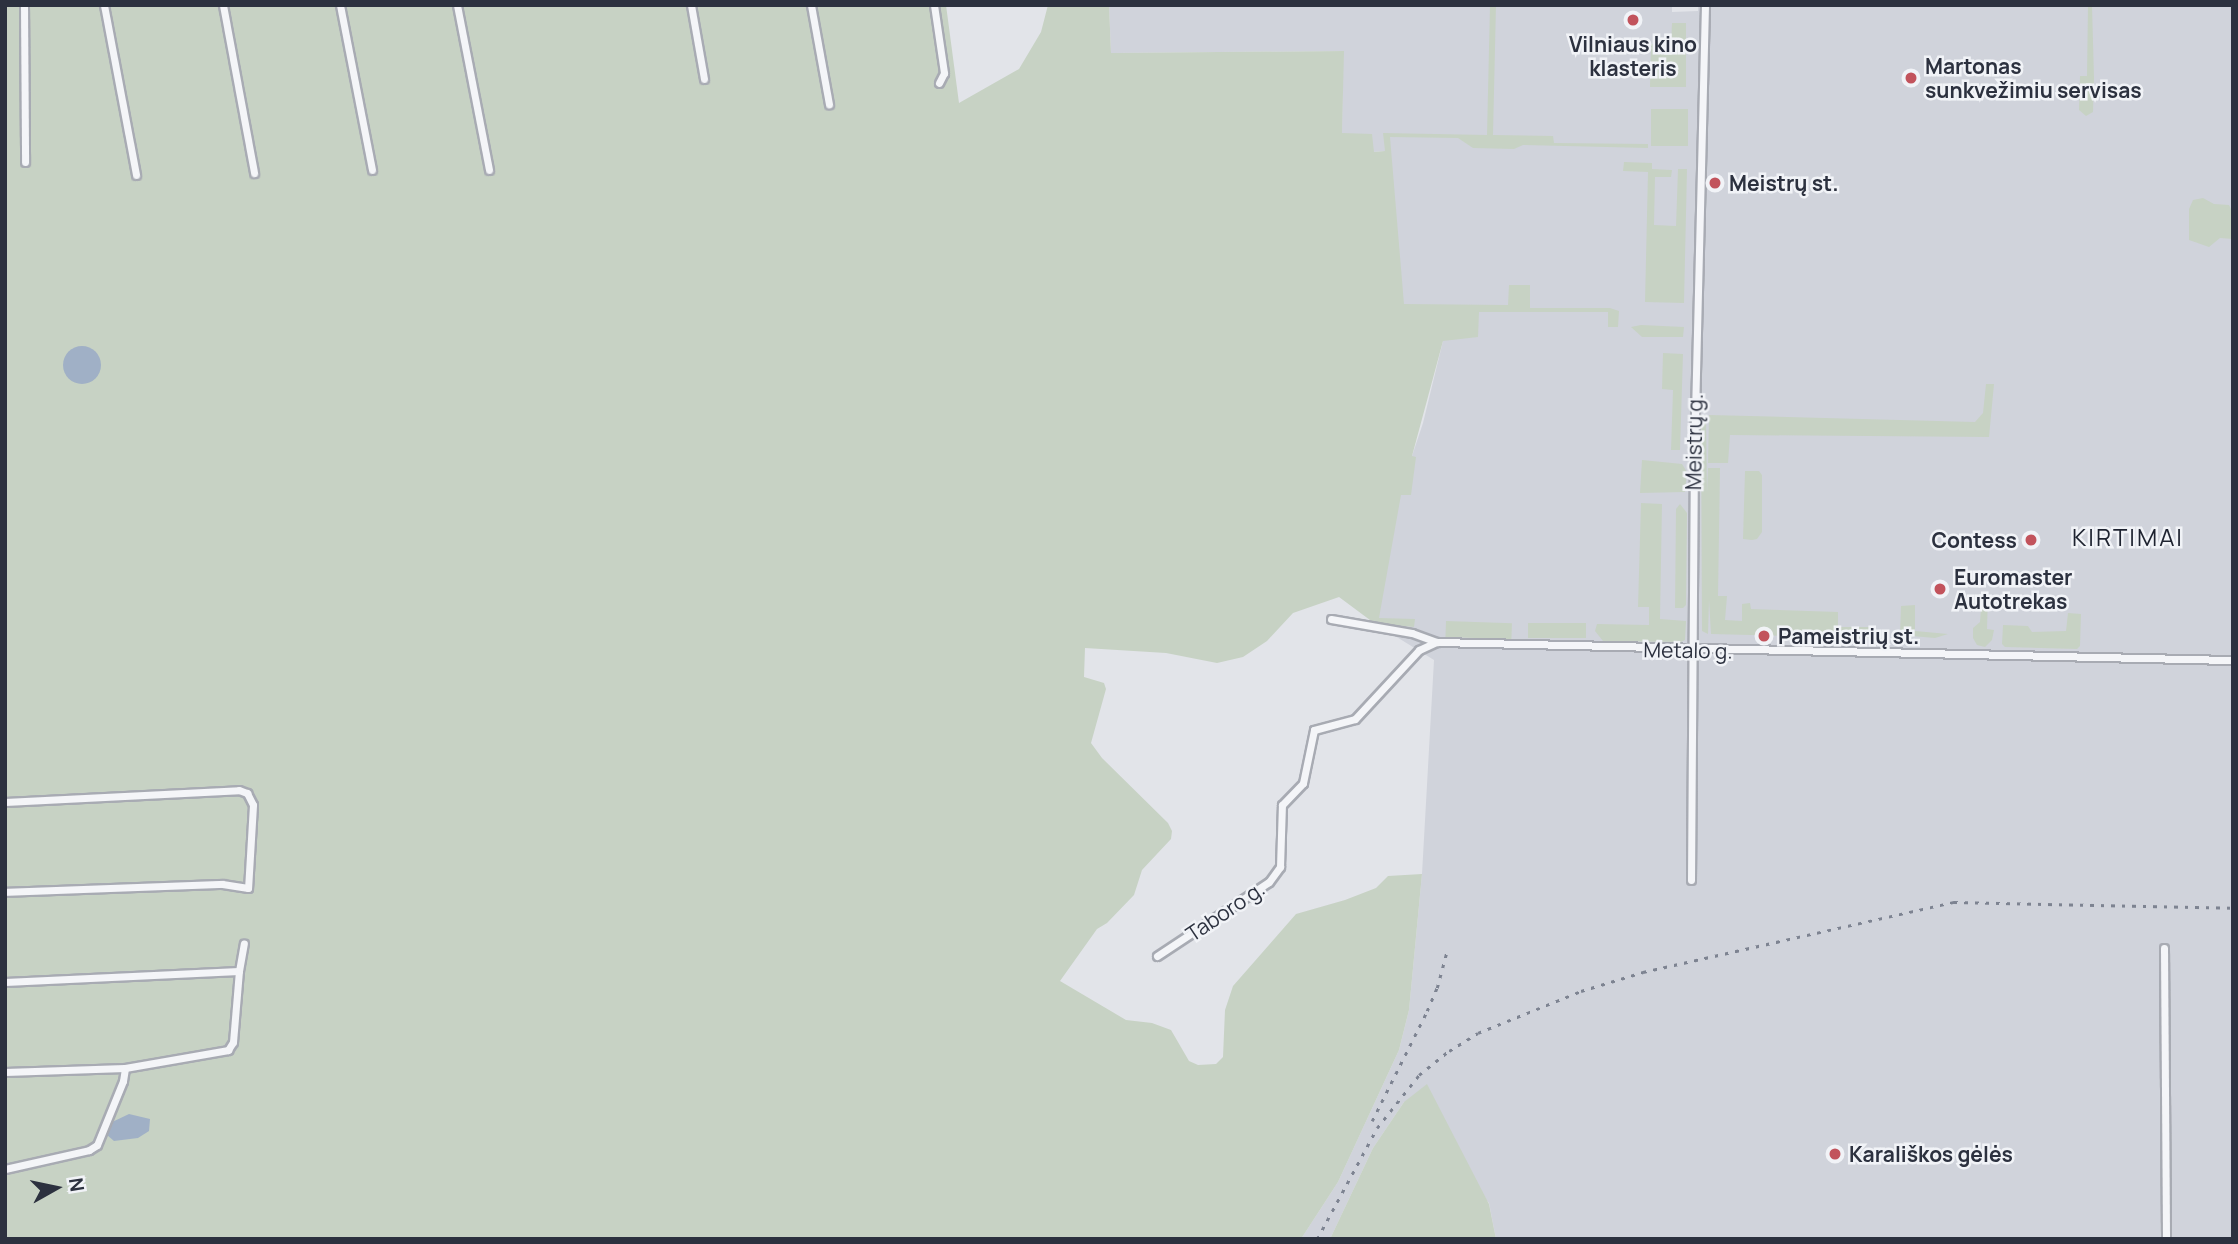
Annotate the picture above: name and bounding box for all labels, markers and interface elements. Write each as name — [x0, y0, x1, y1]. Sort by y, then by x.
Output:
marker: Vilniaus kino klasteris — [1625, 12, 1641, 28]
place label: Vilniaus kino klasteris — [1569, 31, 1697, 81]
place label: Martonas sunkvežimiu servisas — [1925, 53, 2142, 103]
marker: Martonas sunkvežimiu servisas — [1903, 70, 1919, 86]
place label: Meistrų st. — [1729, 170, 1839, 196]
marker: Meistrų st. — [1707, 175, 1723, 191]
street label: Meistrų g. — [1681, 394, 1707, 490]
district label: KIRTIMAI — [2073, 523, 2183, 551]
place label: Contess — [1931, 527, 2017, 553]
marker: Contess — [2023, 532, 2039, 548]
place label: Euromaster Autotrekas — [1954, 564, 2072, 614]
marker: Euromaster Autotrekas — [1932, 581, 1948, 597]
place label: Pameistrių st. — [1778, 623, 1919, 649]
marker: Pameistrių st. — [1756, 628, 1772, 644]
street label: Metalo g. — [1643, 637, 1733, 663]
street label: Taboro g. — [1181, 876, 1269, 946]
place label: Karališkos gėlės — [1849, 1141, 2013, 1167]
marker: Karališkos gėlės — [1827, 1146, 1843, 1162]
north arrow — [21, 1153, 91, 1223]
text: N — [63, 1176, 91, 1193]

